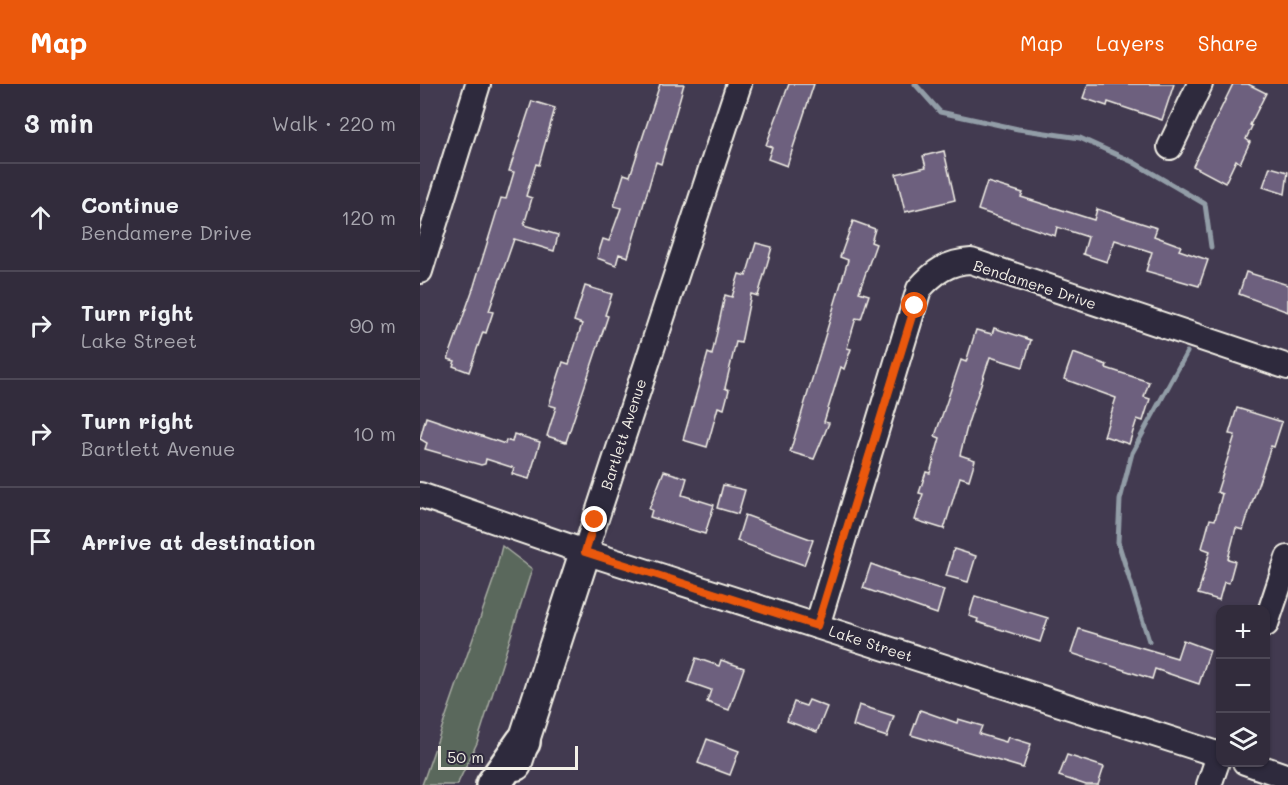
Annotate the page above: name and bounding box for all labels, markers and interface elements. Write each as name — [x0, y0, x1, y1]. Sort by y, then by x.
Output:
text: Map — [30, 24, 87, 60]
text: Map — [1020, 29, 1063, 56]
text: Layers — [1096, 29, 1165, 56]
text: Share — [1198, 29, 1258, 56]
text: 3 min — [24, 106, 93, 140]
text: Walk · 220 m — [272, 110, 396, 136]
text: Continue — [81, 190, 179, 219]
icon: ahead — [24, 201, 57, 234]
text: 120 m — [341, 204, 396, 230]
text: Bendamere Drive — [81, 219, 252, 245]
street label: Bendamere Drive — [971, 255, 1099, 313]
route start — [901, 292, 927, 318]
text: Turn right — [81, 298, 193, 327]
icon: right — [24, 309, 57, 342]
text: 90 m — [350, 312, 396, 338]
text: Lake Street — [81, 327, 197, 353]
street label: Bartlett Avenue — [596, 376, 650, 492]
text: Turn right — [81, 406, 193, 435]
icon: right — [24, 417, 57, 450]
text: 10 m — [352, 420, 396, 446]
text: Bartlett Avenue — [81, 435, 235, 461]
route end — [581, 506, 607, 532]
icon: arrive — [24, 525, 57, 558]
text: Arrive at destination — [81, 527, 316, 556]
map controls — [1216, 605, 1270, 767]
button: + — [1216, 605, 1270, 659]
street label: Lake Street — [827, 620, 915, 666]
button: − — [1216, 659, 1270, 713]
button: layers — [1216, 713, 1270, 767]
scale bar — [438, 743, 578, 770]
text: 50 m — [447, 746, 484, 767]

